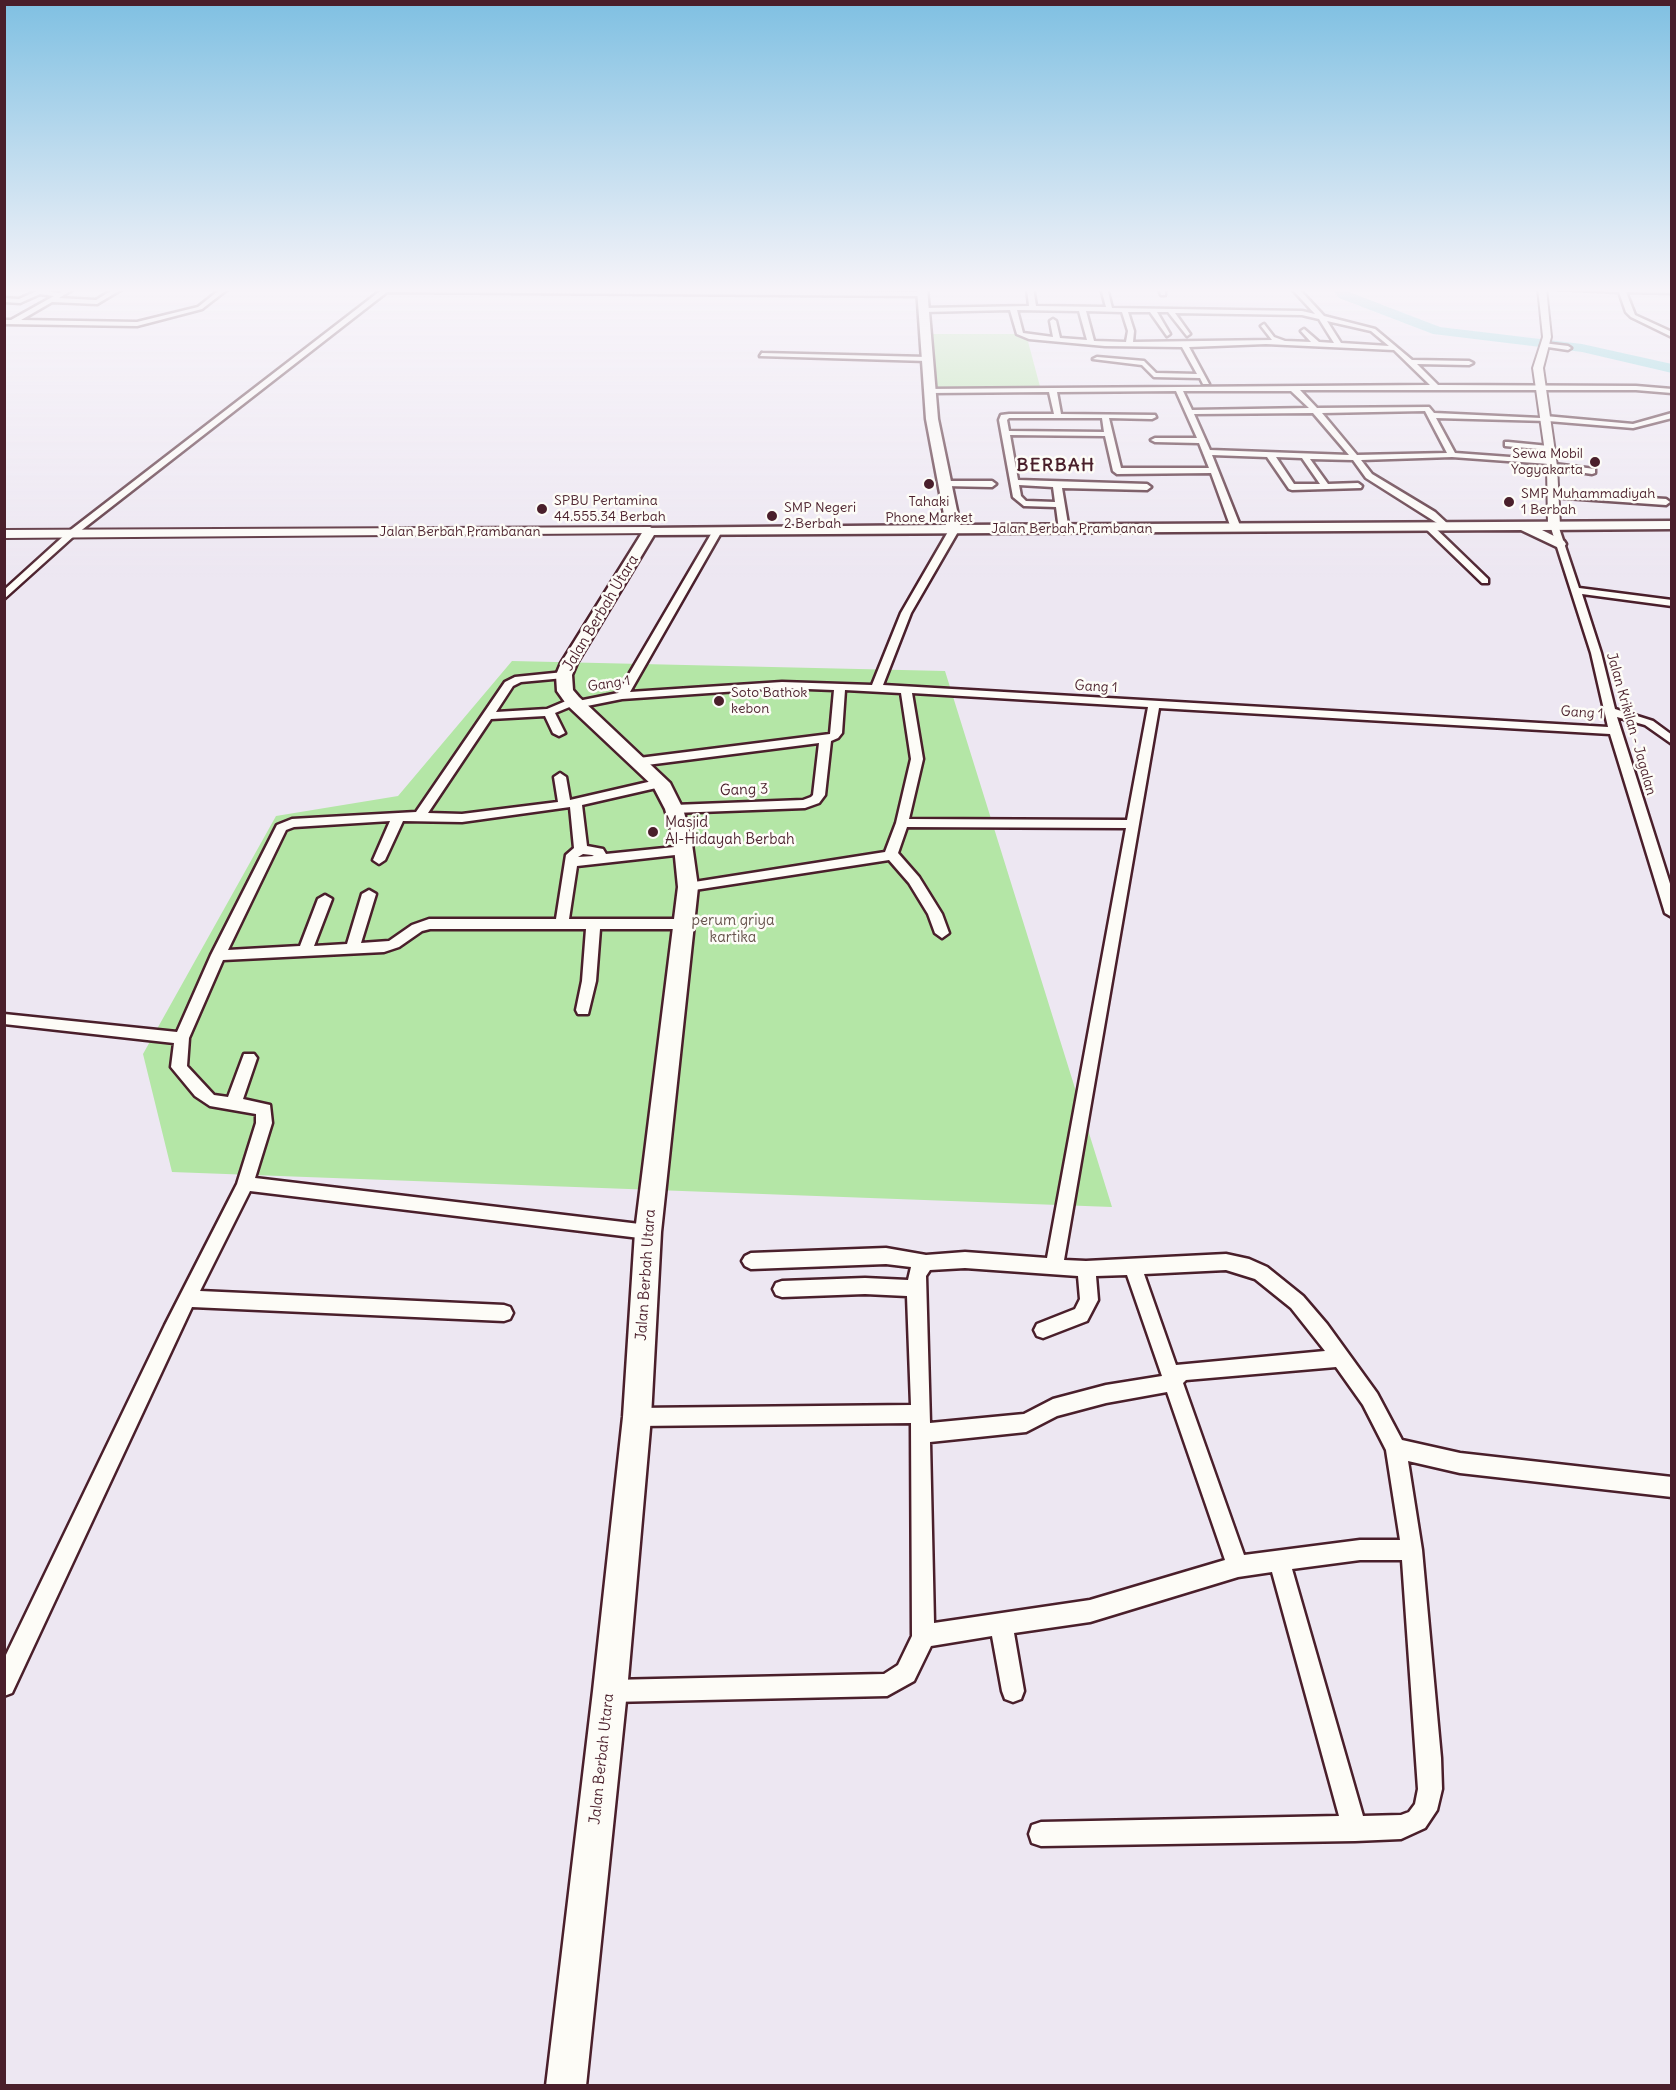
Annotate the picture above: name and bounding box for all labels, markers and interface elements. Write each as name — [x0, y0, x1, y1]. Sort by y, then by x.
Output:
place label: Sewa Mobil Yogyakarta — [1511, 446, 1583, 478]
district label: BERBAH — [1016, 455, 1096, 477]
marker: Sewa Mobil Yogyakarta — [1588, 455, 1602, 469]
marker: Tahaki Phone Market — [922, 477, 936, 491]
place label: SMP Muhammadiyah 1 Berbah — [1521, 486, 1655, 518]
place label: SPBU Pertamina 44.555.34 Berbah — [554, 493, 666, 526]
place label: Tahaki Phone Market — [885, 494, 973, 526]
marker: SMP Muhammadiyah 1 Berbah — [1502, 495, 1516, 509]
place label: SMP Negeri 2 Berbah — [784, 500, 856, 532]
marker: SPBU Pertamina 44.555.34 Berbah — [535, 502, 549, 516]
marker: SMP Negeri 2 Berbah — [765, 509, 779, 523]
street label: Jalan Berbah Prambanan — [991, 521, 1153, 537]
street label: Jalan Berbah Prambanan — [379, 524, 541, 540]
street label: Jalan Berbah Utara — [559, 552, 643, 674]
street label: Jalan Krikilan - Jagalan — [1603, 651, 1659, 797]
street label: Gang 1 — [586, 672, 632, 696]
street label: Gang 1 — [1074, 677, 1118, 697]
place label: Soto Bathok kebon — [731, 685, 807, 718]
marker: Soto Bathok kebon — [712, 694, 726, 708]
street label: Gang 1 — [1560, 703, 1604, 723]
street label: Gang 3 — [719, 780, 769, 800]
place label: Masjid Al-Hidayah Berbah — [665, 814, 795, 849]
marker: Masjid Al-Hidayah Berbah — [646, 825, 660, 839]
park label: perum griya kartika — [691, 912, 775, 947]
street label: Jalan Berbah Utara — [632, 1209, 660, 1341]
street label: Jalan Berbah Utara — [586, 1693, 618, 1825]

